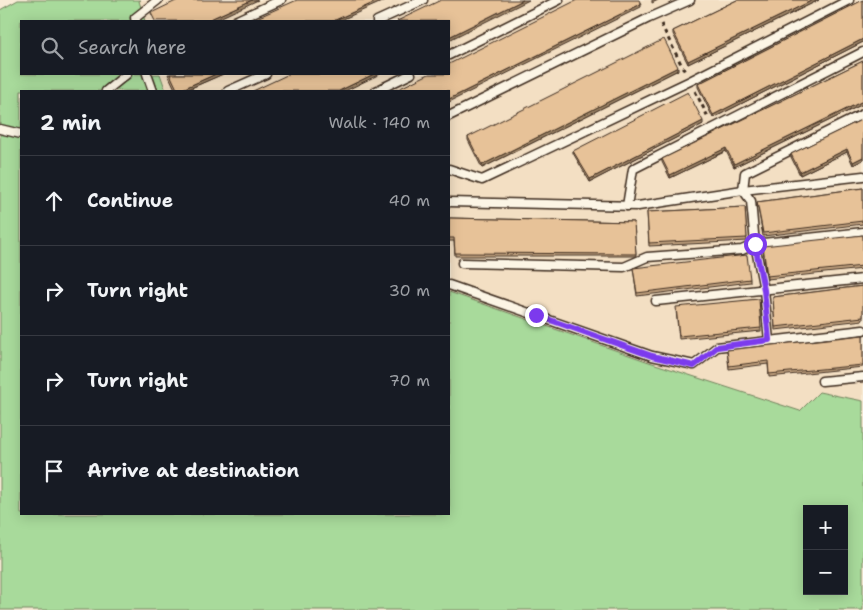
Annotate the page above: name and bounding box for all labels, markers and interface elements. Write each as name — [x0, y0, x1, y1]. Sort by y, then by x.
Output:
search box — [20, 20, 450, 75]
icon: search — [38, 34, 66, 62]
text: Search here — [78, 35, 187, 60]
text: 2 min — [40, 109, 101, 137]
text: Walk · 140 m — [328, 112, 430, 133]
icon: ahead — [40, 187, 68, 215]
text: Continue — [87, 188, 173, 213]
text: 40 m — [388, 190, 430, 211]
route start — [744, 233, 767, 256]
icon: right — [40, 277, 68, 305]
text: Turn right — [87, 278, 188, 303]
text: 30 m — [389, 280, 430, 301]
route end — [525, 304, 548, 327]
icon: right — [40, 367, 68, 395]
text: Turn right — [87, 368, 188, 393]
text: 70 m — [389, 370, 430, 391]
icon: arrive — [40, 457, 68, 485]
text: Arrive at destination — [87, 458, 299, 483]
map controls — [803, 505, 848, 595]
button: + — [803, 505, 848, 550]
button: − — [803, 550, 848, 595]

